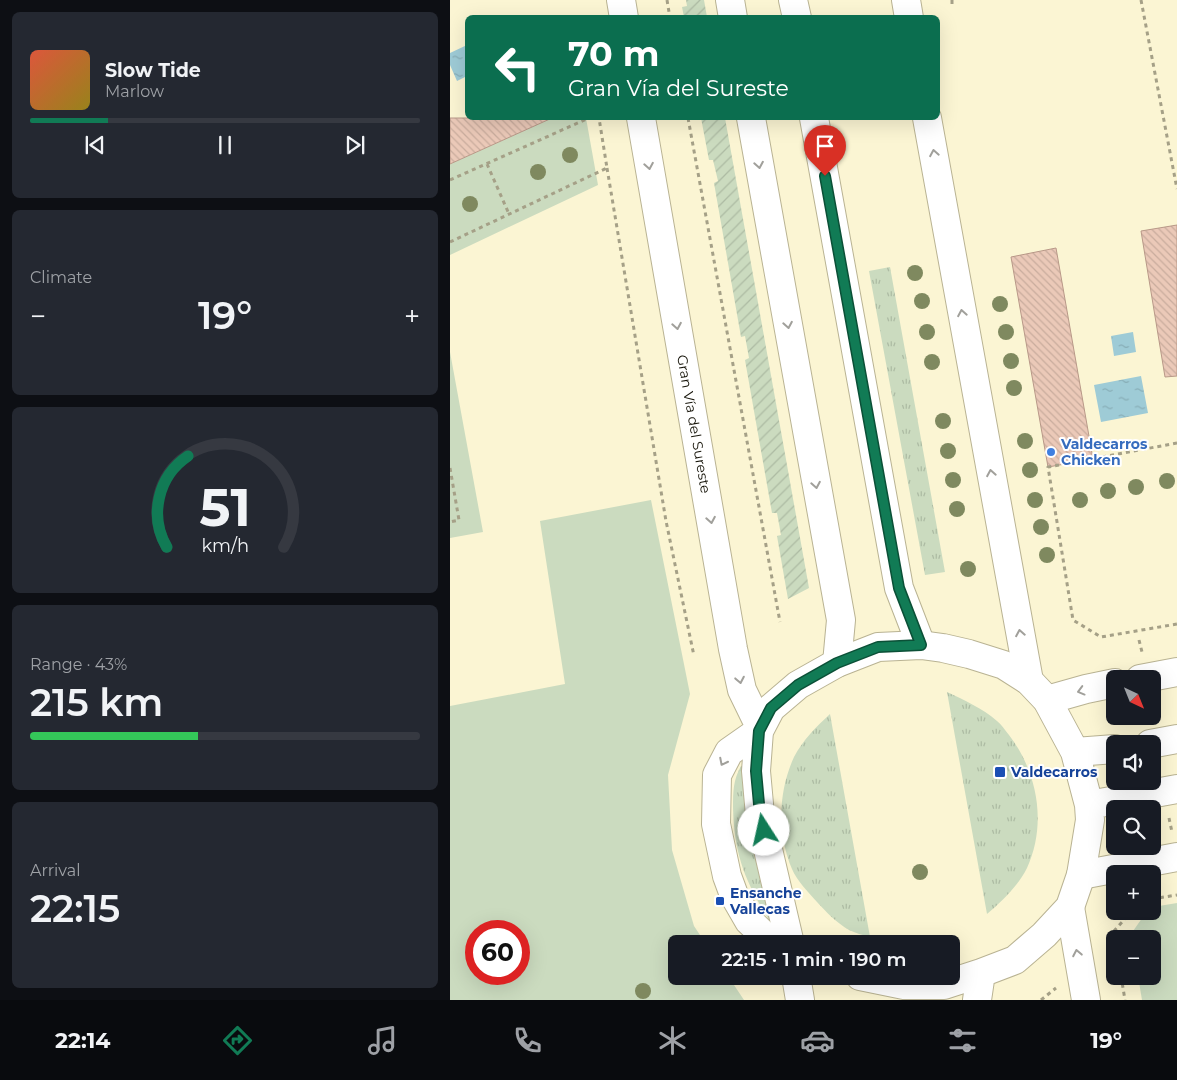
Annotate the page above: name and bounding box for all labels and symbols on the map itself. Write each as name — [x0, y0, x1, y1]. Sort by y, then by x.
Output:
pin — [804, 125, 846, 176]
one-way arrow — [929, 149, 939, 158]
one-way arrow — [644, 161, 654, 170]
one-way arrow — [754, 161, 764, 170]
one-way arrow — [958, 309, 968, 317]
one-way arrow — [672, 321, 682, 330]
one-way arrow — [782, 321, 792, 330]
street label: Gran Vía del Sureste — [673, 353, 715, 495]
place label: Valdecarros Chicken — [1060, 435, 1148, 469]
marker: Valdecarros Chicken — [1045, 446, 1057, 458]
one-way arrow — [987, 469, 997, 477]
one-way arrow — [811, 481, 821, 490]
one-way arrow — [706, 516, 716, 525]
one-way arrow — [1016, 628, 1026, 637]
north arrow — [1106, 670, 1161, 725]
one-way arrow — [734, 676, 744, 685]
one-way arrow — [1077, 685, 1085, 695]
one-way arrow — [719, 757, 730, 766]
place label: Valdecarros — [1010, 763, 1098, 781]
marker: Valdecarros — [993, 765, 1007, 779]
position arrow — [737, 803, 789, 855]
place label: Ensanche Vallecas — [729, 884, 802, 918]
marker: Ensanche Vallecas — [714, 895, 726, 907]
speed limit sign: 60 — [465, 920, 530, 985]
one-way arrow — [1072, 949, 1083, 958]

